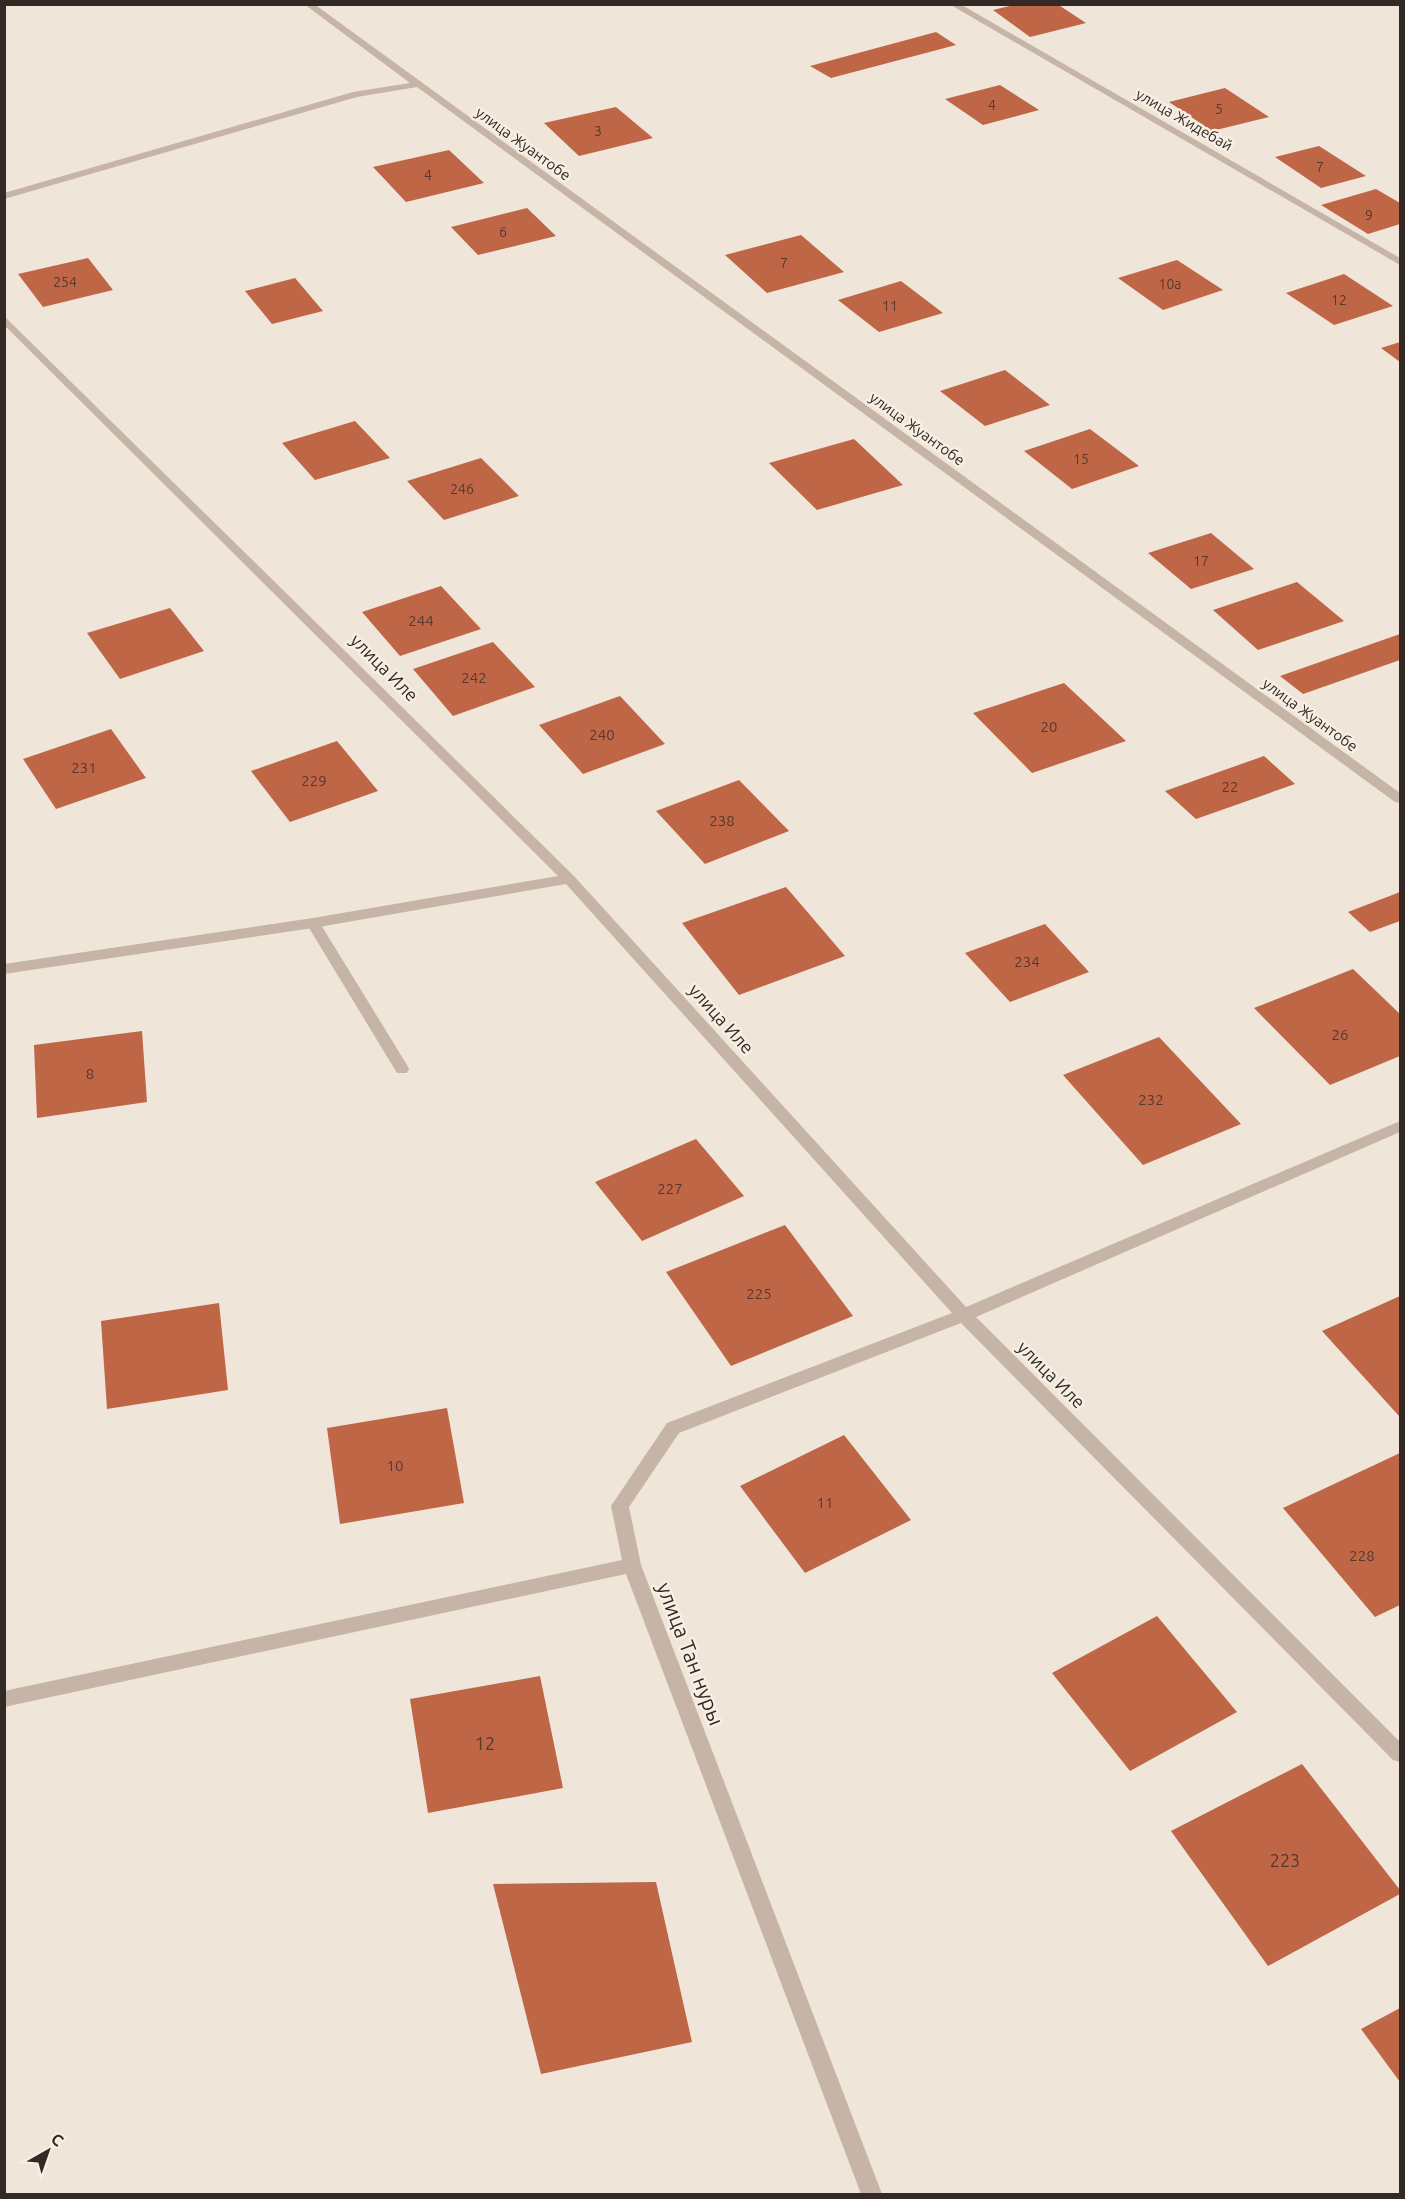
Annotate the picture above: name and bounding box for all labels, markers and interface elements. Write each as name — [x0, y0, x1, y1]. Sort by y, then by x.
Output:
street label: улица Жидебай — [1133, 85, 1236, 154]
house number: 4 — [988, 97, 996, 113]
house number: 5 — [1215, 101, 1223, 117]
street label: улица Жуантобе — [473, 103, 574, 184]
house number: 3 — [594, 123, 602, 139]
house number: 7 — [1316, 159, 1324, 175]
house number: 4 — [424, 167, 432, 183]
house number: 9 — [1365, 207, 1373, 223]
house number: 6 — [499, 224, 507, 240]
house number: 7 — [780, 255, 788, 271]
house number: 254 — [53, 274, 77, 290]
house number: 10а — [1159, 276, 1182, 292]
house number: 12 — [1331, 292, 1347, 308]
house number: 11 — [882, 298, 898, 314]
street label: улица Жуантобе — [867, 388, 968, 469]
house number: 15 — [1073, 451, 1089, 467]
house number: 246 — [450, 481, 474, 497]
house number: 17 — [1193, 553, 1209, 569]
house number: 244 — [408, 612, 434, 629]
street label: улица Иле — [347, 630, 422, 705]
house number: 242 — [461, 669, 487, 686]
street label: улица Жуантобе — [1260, 674, 1361, 755]
house number: 20 — [1041, 718, 1057, 735]
house number: 240 — [589, 726, 615, 743]
house number: 231 — [71, 759, 97, 776]
house number: 229 — [301, 772, 327, 789]
house number: 22 — [1222, 778, 1238, 795]
house number: 238 — [709, 812, 735, 829]
house number: 234 — [1014, 953, 1040, 970]
street label: улица Иле — [685, 979, 758, 1057]
house number: 26 — [1332, 1026, 1348, 1043]
house number: 8 — [86, 1065, 94, 1082]
house number: 232 — [1138, 1091, 1164, 1108]
house number: 227 — [657, 1180, 683, 1197]
house number: 225 — [746, 1285, 772, 1302]
street label: улица Иле — [1014, 1337, 1089, 1412]
house number: 10 — [387, 1457, 403, 1474]
house number: 11 — [817, 1494, 833, 1511]
house number: 228 — [1349, 1547, 1375, 1564]
street label: улица Тан нуры — [653, 1579, 729, 1729]
house number: 12 — [475, 1733, 495, 1753]
house number: 223 — [1270, 1850, 1300, 1870]
north arrow — [18, 2121, 78, 2181]
text: С — [48, 2129, 67, 2150]

